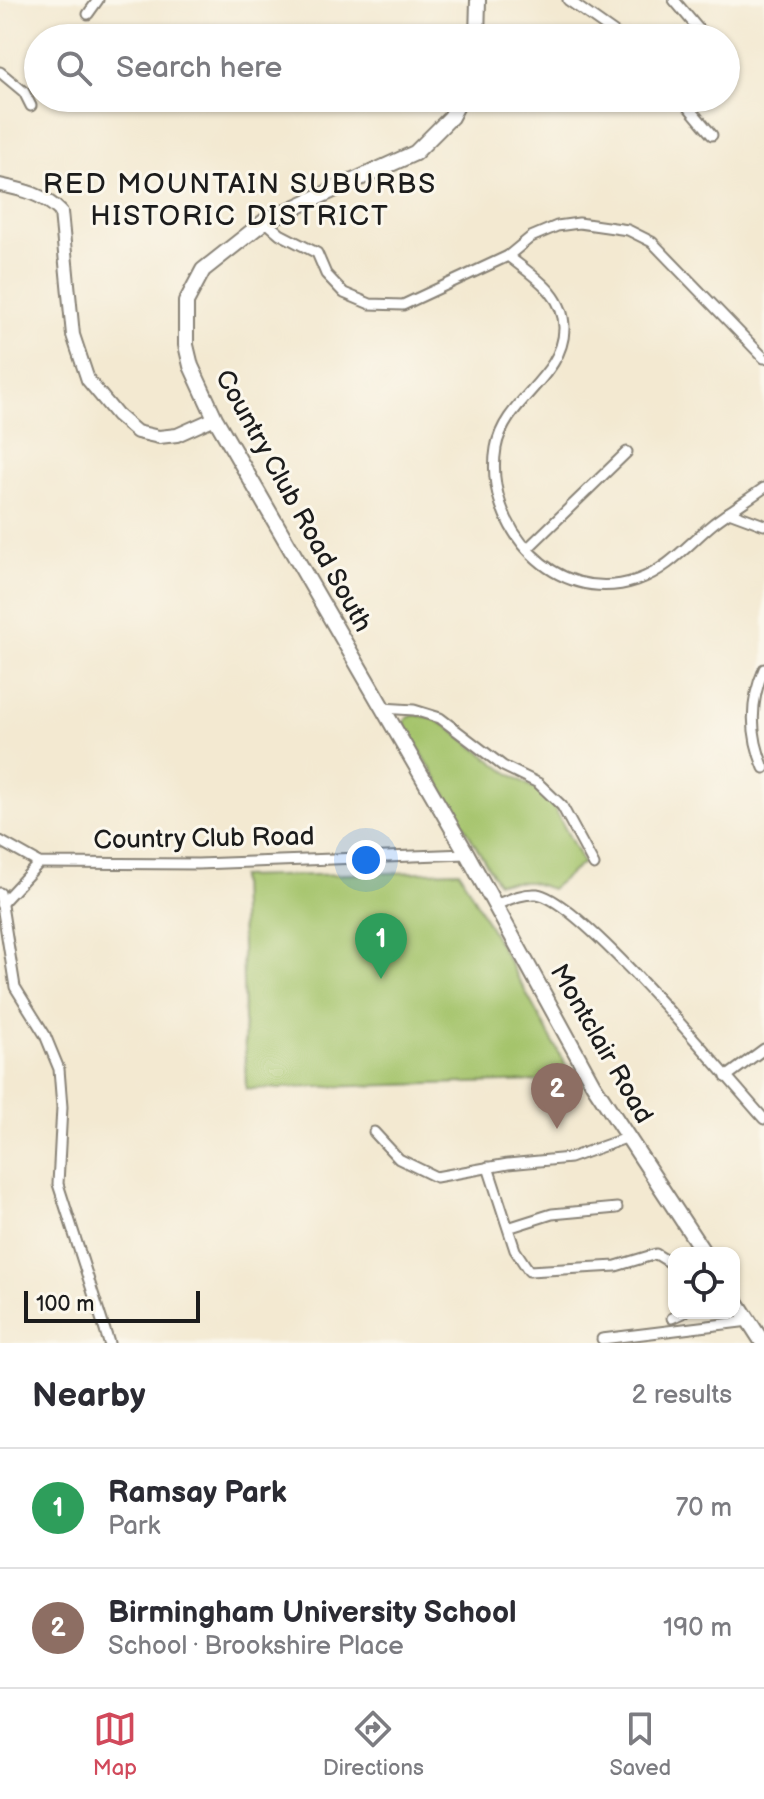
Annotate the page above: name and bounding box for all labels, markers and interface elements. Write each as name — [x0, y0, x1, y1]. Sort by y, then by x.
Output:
search box — [24, 24, 740, 112]
icon: search — [52, 46, 96, 90]
text: Search here — [116, 50, 282, 86]
district label: RED MOUNTAIN SUBURBS HISTORIC DISTRICT — [43, 168, 437, 233]
street label: Country Club Road South — [208, 365, 378, 637]
street label: Country Club Road — [93, 822, 315, 856]
your location — [346, 840, 386, 880]
pin: 1 — [355, 913, 407, 979]
street label: Montclair Road — [543, 959, 659, 1129]
pin: 2 — [531, 1063, 583, 1129]
map controls — [668, 1247, 740, 1319]
button: locate — [668, 1247, 740, 1319]
scale bar — [24, 1287, 200, 1323]
text: 100 m — [36, 1291, 95, 1318]
text: Nearby — [32, 1375, 146, 1416]
text: 2 results — [632, 1380, 732, 1411]
text: Ramsay Park — [108, 1475, 287, 1511]
text: 1 — [53, 1493, 63, 1524]
text: 70 m — [675, 1493, 732, 1524]
text: Park — [108, 1511, 160, 1542]
text: Birmingham University School — [108, 1595, 517, 1631]
text: 2 — [50, 1613, 66, 1644]
text: 190 m — [663, 1613, 732, 1644]
text: School · Brookshire Place — [108, 1631, 404, 1662]
tab: Map — [93, 1707, 137, 1782]
tab: Directions — [323, 1707, 424, 1782]
tab: Saved — [609, 1707, 671, 1782]

